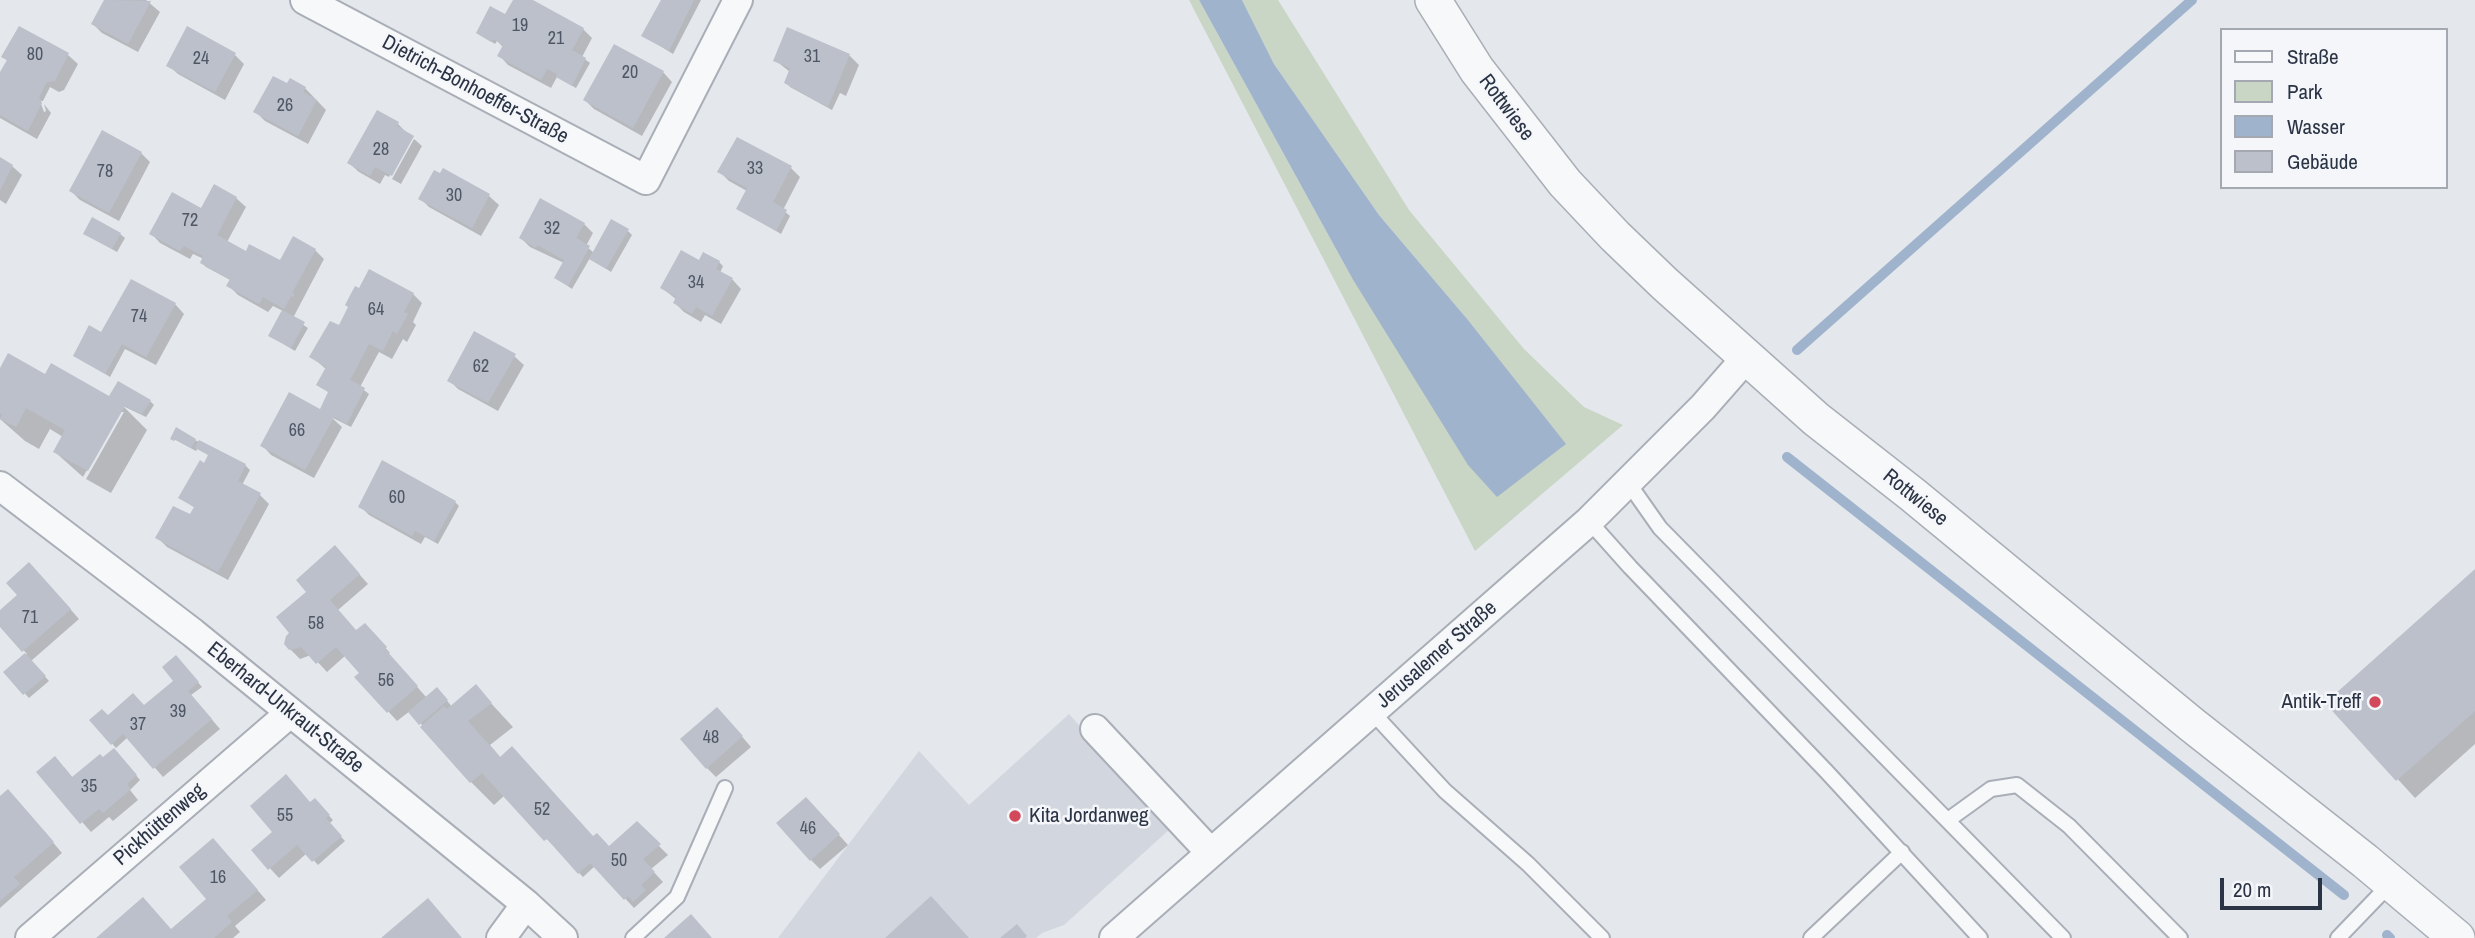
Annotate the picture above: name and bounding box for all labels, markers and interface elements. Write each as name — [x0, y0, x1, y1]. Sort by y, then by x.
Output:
house number: 19 — [512, 15, 528, 37]
house number: 21 — [548, 28, 564, 50]
legend — [2220, 28, 2447, 189]
street label: Dietrich-Bonhoeffer-Straße — [378, 30, 572, 150]
text: Straße — [2287, 42, 2339, 71]
house number: 80 — [27, 44, 43, 66]
house number: 31 — [804, 46, 820, 68]
house number: 24 — [193, 48, 209, 70]
house number: 20 — [622, 62, 638, 84]
street label: Rottwiese — [1473, 70, 1539, 146]
text: Park — [2287, 77, 2322, 106]
house number: 26 — [277, 95, 293, 117]
text: Wasser — [2287, 112, 2345, 141]
house number: 28 — [373, 139, 389, 161]
text: Gebäude — [2287, 147, 2358, 176]
house number: 33 — [747, 158, 763, 180]
house number: 78 — [97, 161, 113, 183]
house number: 30 — [446, 185, 462, 207]
house number: 72 — [182, 210, 198, 232]
house number: 32 — [544, 218, 560, 240]
house number: 34 — [688, 272, 704, 294]
house number: 64 — [368, 299, 384, 321]
house number: 74 — [131, 306, 147, 328]
house number: 62 — [473, 356, 489, 378]
house number: 66 — [289, 420, 305, 442]
street label: Rottwiese — [1877, 464, 1953, 532]
house number: 60 — [389, 487, 405, 509]
street label: Jerusalemer Straße — [1372, 596, 1502, 714]
house number: 71 — [22, 607, 38, 629]
house number: 58 — [308, 613, 324, 635]
street label: Eberhard-Unkraut-Straße — [202, 637, 368, 779]
house number: 56 — [378, 670, 394, 692]
place label: Antik-Treff — [2282, 689, 2361, 715]
marker: Antik-Treff — [2367, 694, 2383, 710]
house number: 39 — [170, 701, 186, 723]
house number: 37 — [130, 714, 146, 736]
house number: 48 — [703, 727, 719, 749]
house number: 35 — [81, 776, 97, 798]
street label: Pickhüttenweg — [109, 778, 211, 872]
house number: 52 — [534, 799, 550, 821]
place label: Kita Jordanweg — [1029, 803, 1149, 829]
house number: 55 — [277, 805, 293, 827]
marker: Kita Jordanweg — [1007, 808, 1023, 824]
house number: 46 — [800, 818, 816, 840]
house number: 50 — [611, 850, 627, 872]
scale bar — [2223, 864, 2324, 908]
house number: 16 — [210, 867, 226, 889]
text: 20 m — [2233, 875, 2271, 904]

